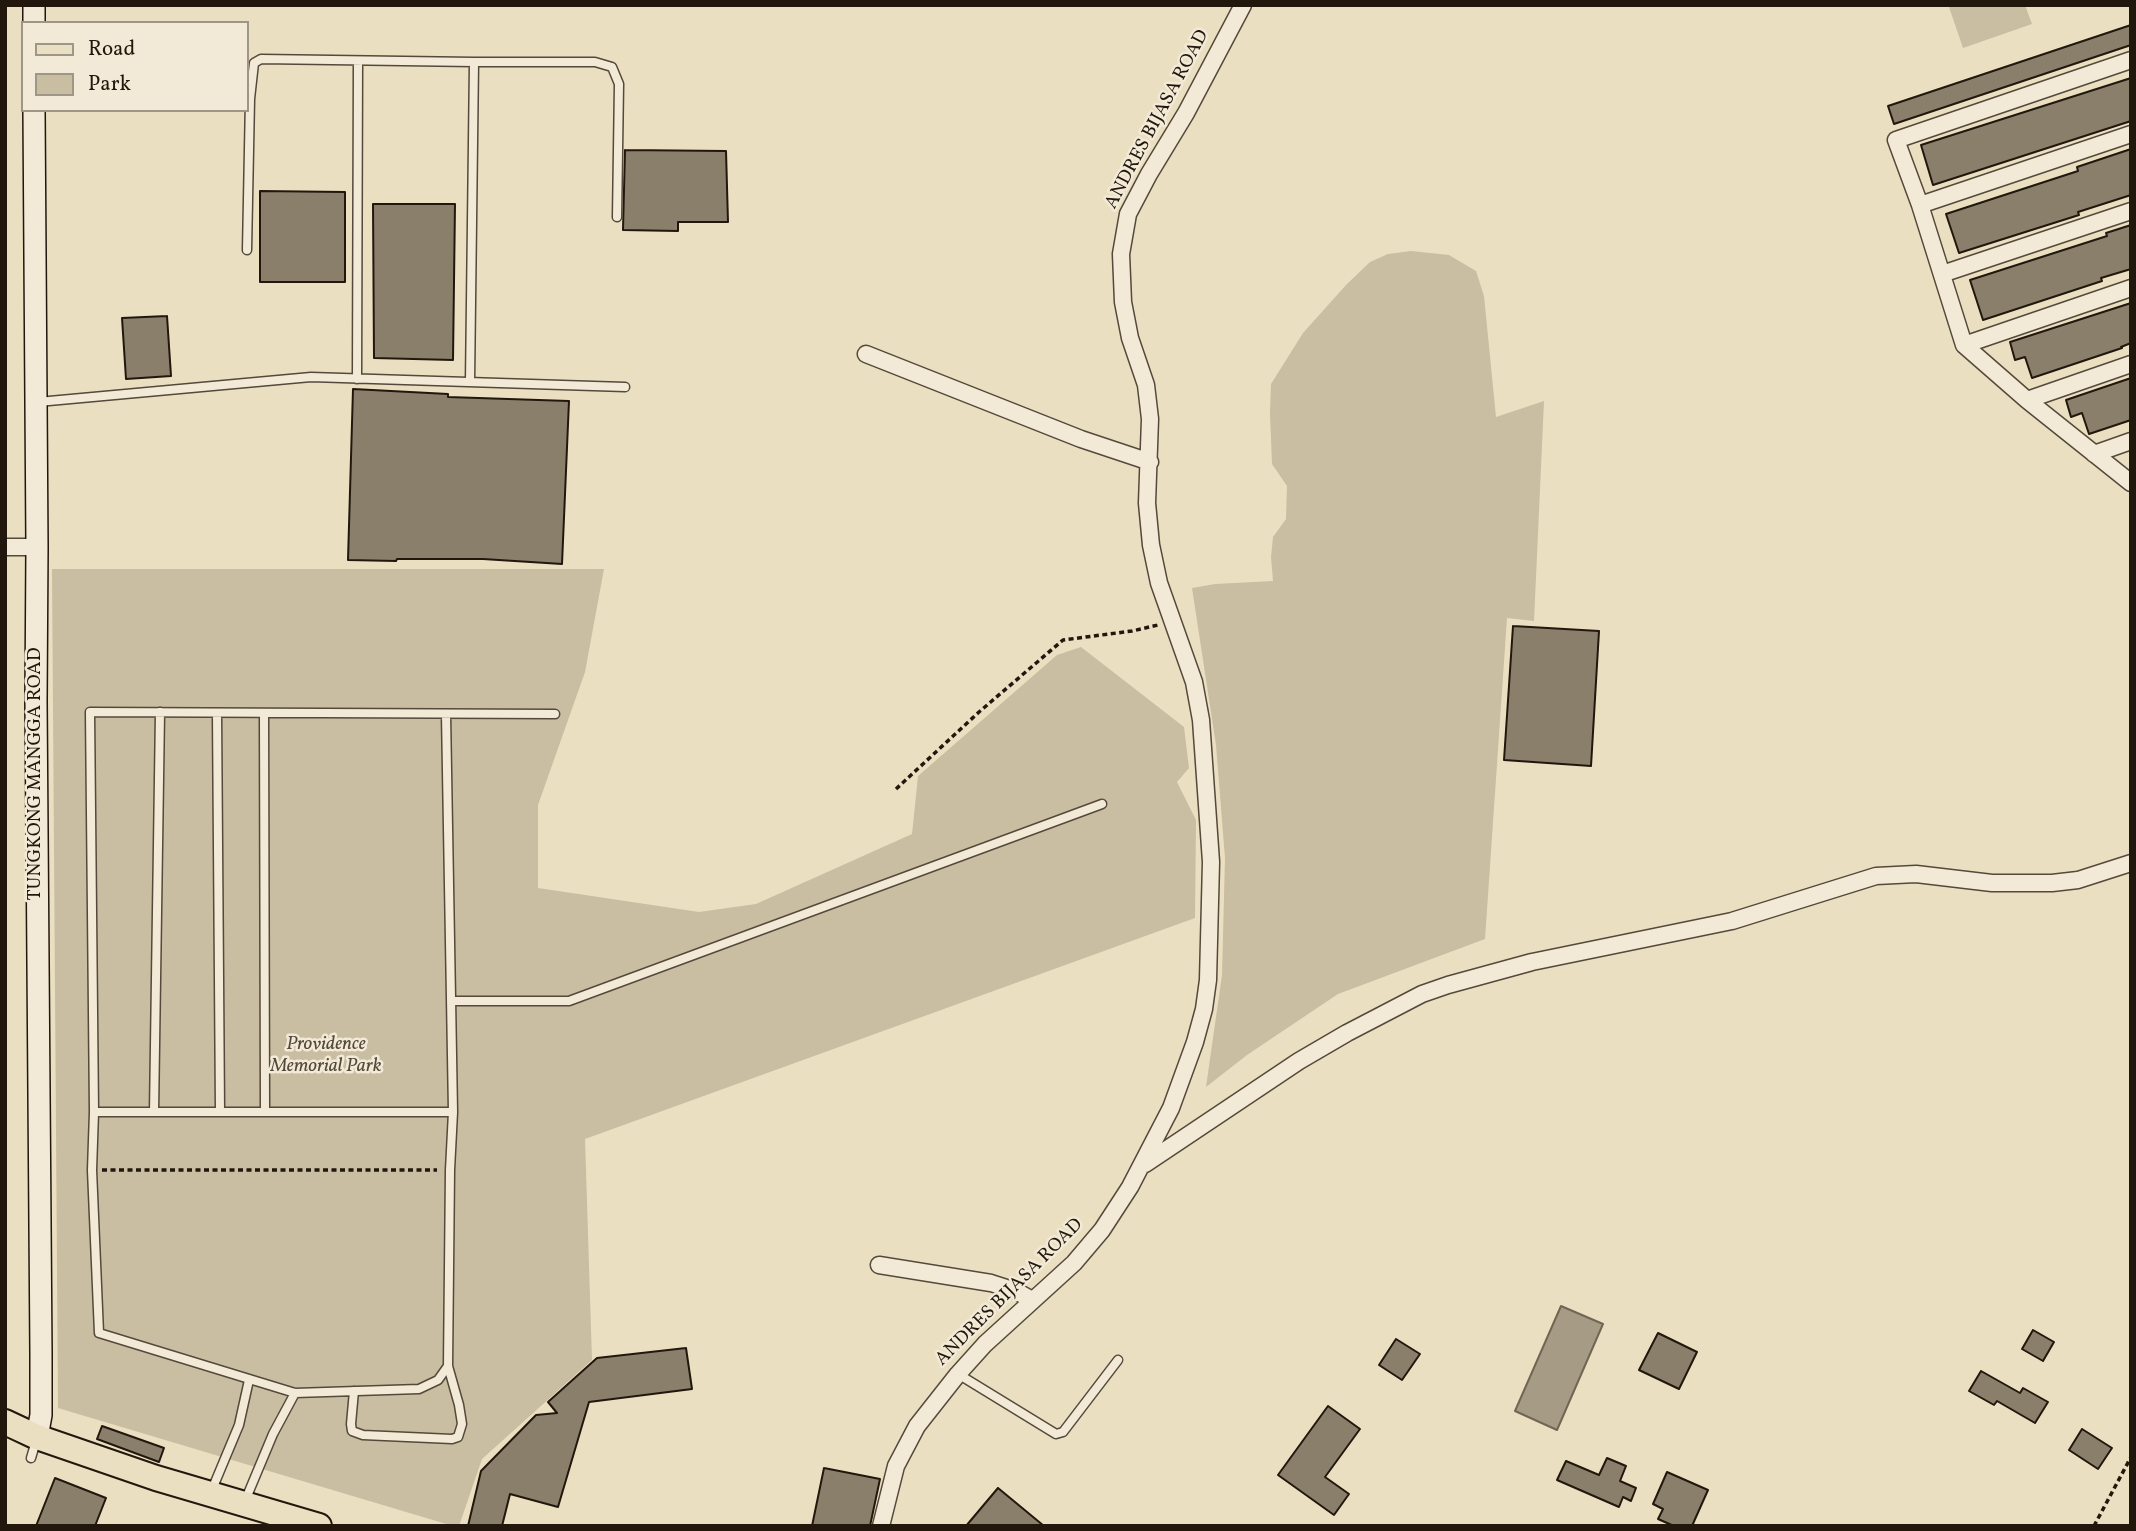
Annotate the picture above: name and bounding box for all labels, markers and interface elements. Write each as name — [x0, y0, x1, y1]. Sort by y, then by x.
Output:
legend — [21, 21, 248, 112]
street label: ANDRES BIJASA ROAD — [1101, 27, 1215, 213]
text: Road — [88, 35, 135, 64]
text: Park — [88, 70, 131, 99]
street label: TUNGKONG MANGGA ROAD — [26, 647, 48, 901]
park label: Providence Memorial Park — [270, 1035, 382, 1079]
street label: ANDRES BIJASA ROAD — [931, 1214, 1089, 1372]

